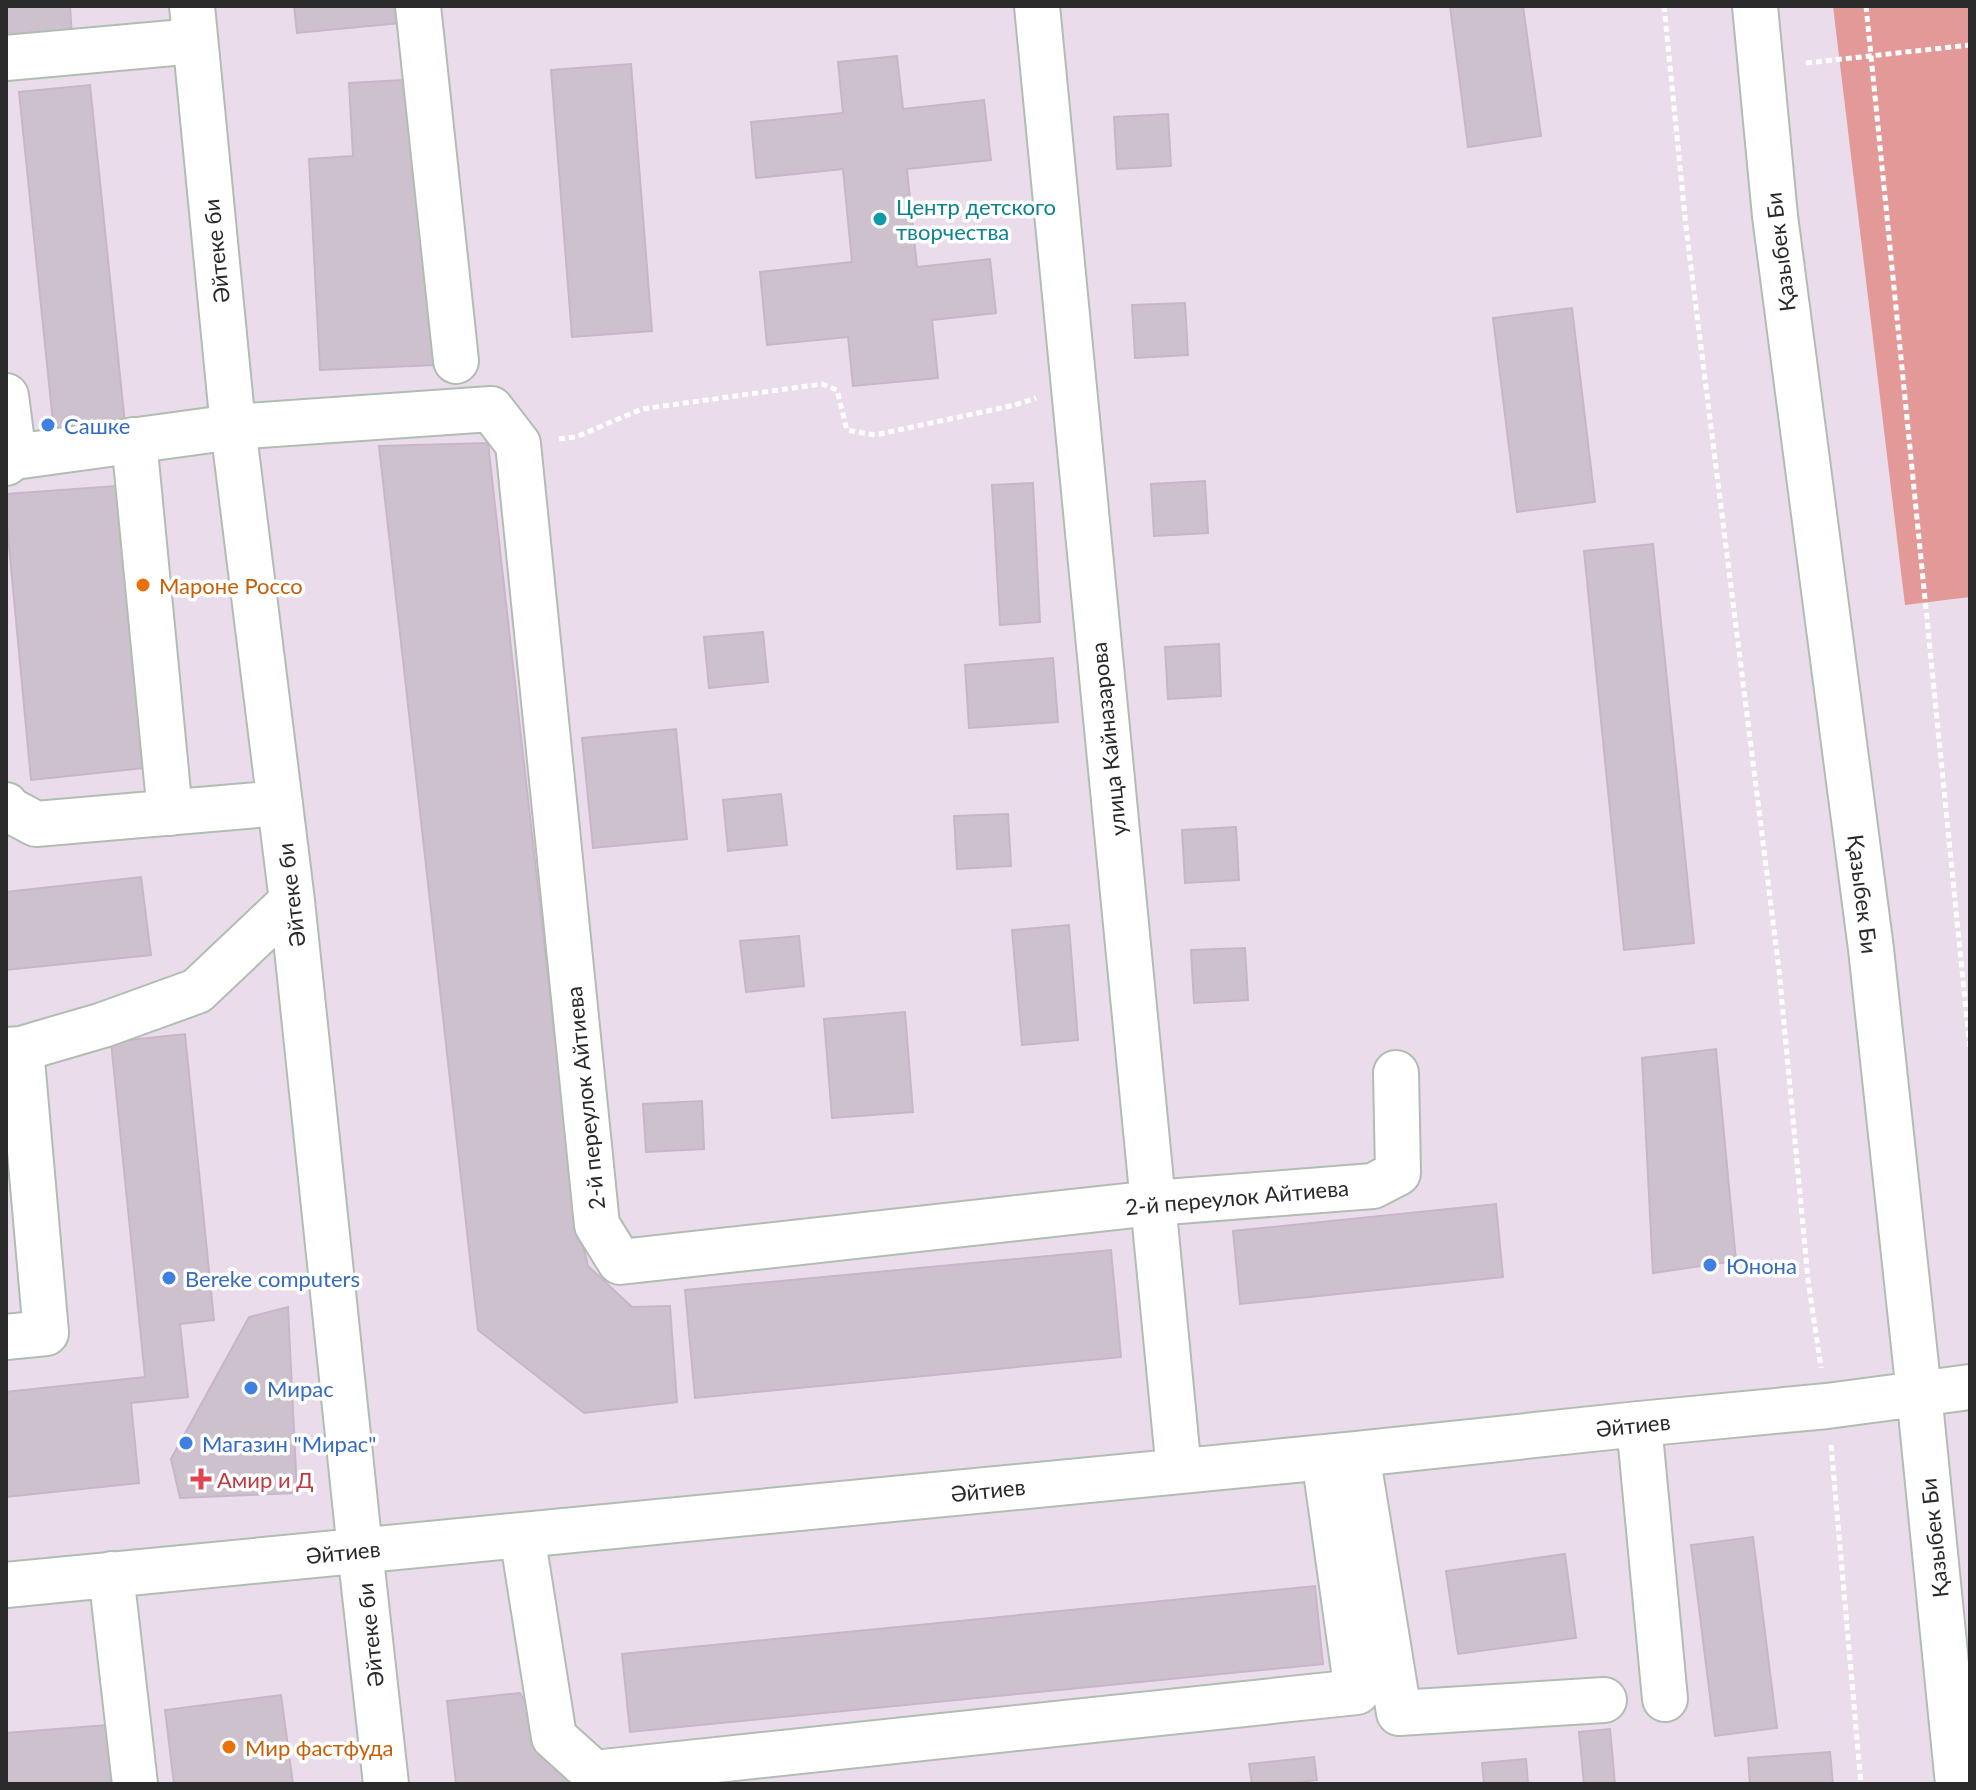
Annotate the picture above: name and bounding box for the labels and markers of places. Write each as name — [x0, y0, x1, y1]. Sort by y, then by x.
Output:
place label: Центр детского творчества — [896, 193, 1056, 245]
marker: Центр детского творчества — [871, 210, 889, 228]
place label: Сашке — [64, 412, 130, 439]
marker: Сашке — [39, 416, 57, 434]
place label: Мароне Россо — [159, 572, 303, 599]
marker: Мароне Россо — [134, 576, 152, 594]
place label: Юнона — [1726, 1252, 1797, 1279]
marker: Юнона — [1701, 1256, 1719, 1274]
place label: Bereke computers — [185, 1265, 360, 1292]
marker: Bereke computers — [160, 1269, 178, 1287]
place label: Мирас — [267, 1375, 334, 1402]
marker: Мирас — [242, 1379, 260, 1397]
place label: Магазин "Мирас" — [202, 1430, 376, 1457]
marker: Магазин "Мирас" — [177, 1434, 195, 1452]
place label: Амир и Д — [217, 1466, 314, 1493]
marker: Амир и Д — [192, 1470, 210, 1488]
place label: Мир фастфуда — [245, 1734, 394, 1761]
marker: Мир фастфуда — [220, 1738, 238, 1756]

